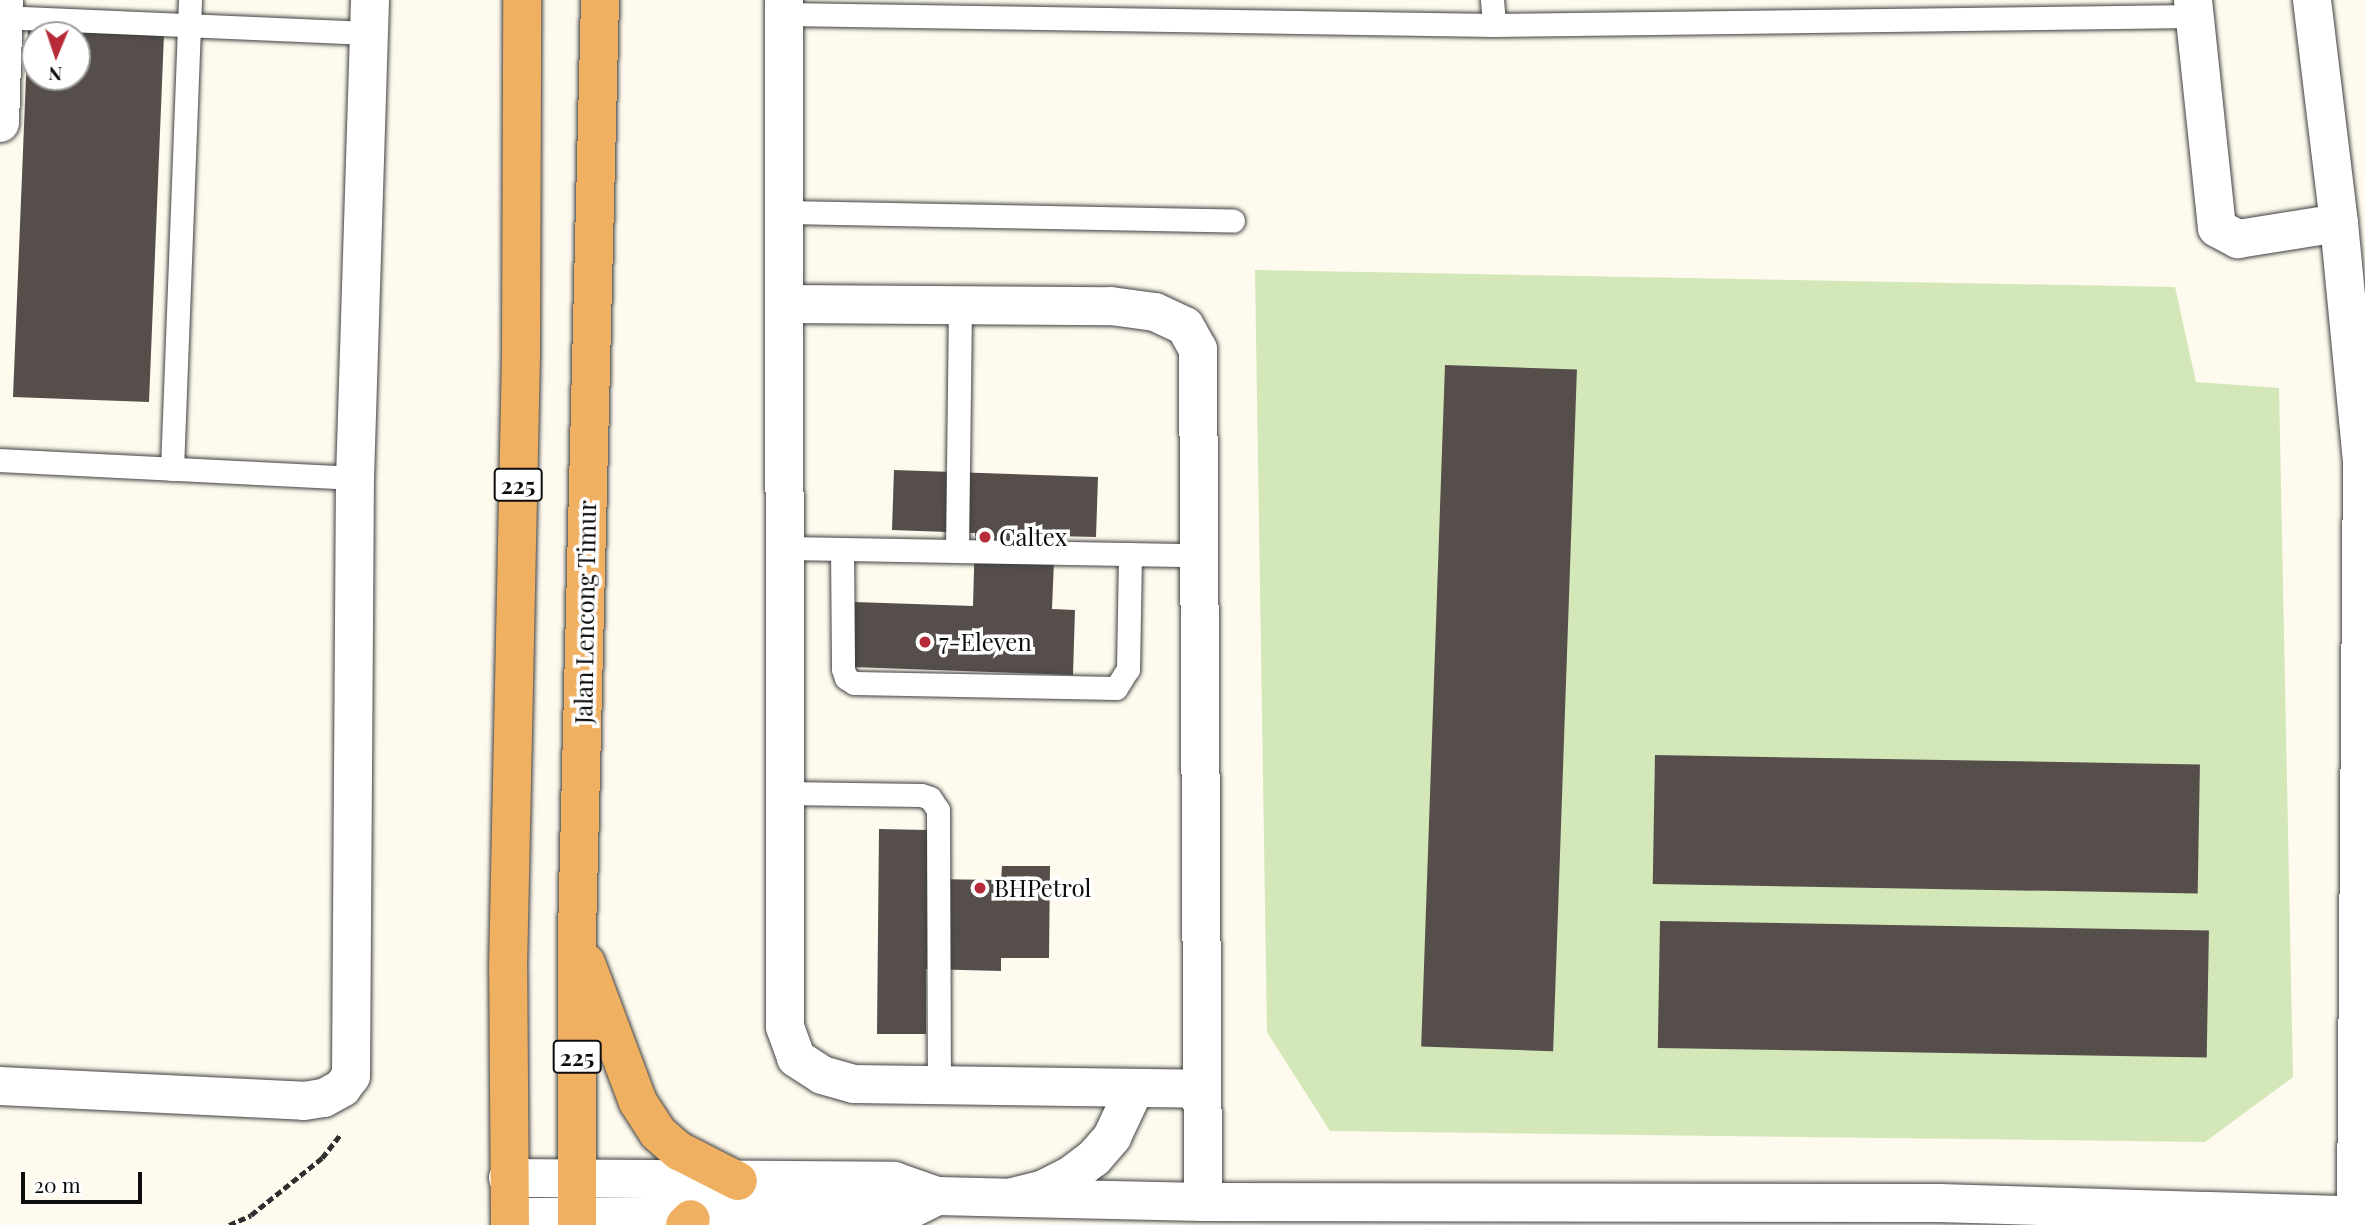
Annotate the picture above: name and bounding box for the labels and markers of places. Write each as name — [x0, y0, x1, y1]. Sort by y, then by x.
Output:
place label: Caltex — [999, 523, 1067, 551]
marker: Caltex — [977, 529, 993, 545]
place label: 7-Eleven — [939, 628, 1032, 656]
marker: 7-Eleven — [917, 634, 933, 650]
place label: BHPetrol — [994, 874, 1091, 902]
marker: BHPetrol — [972, 880, 988, 896]

